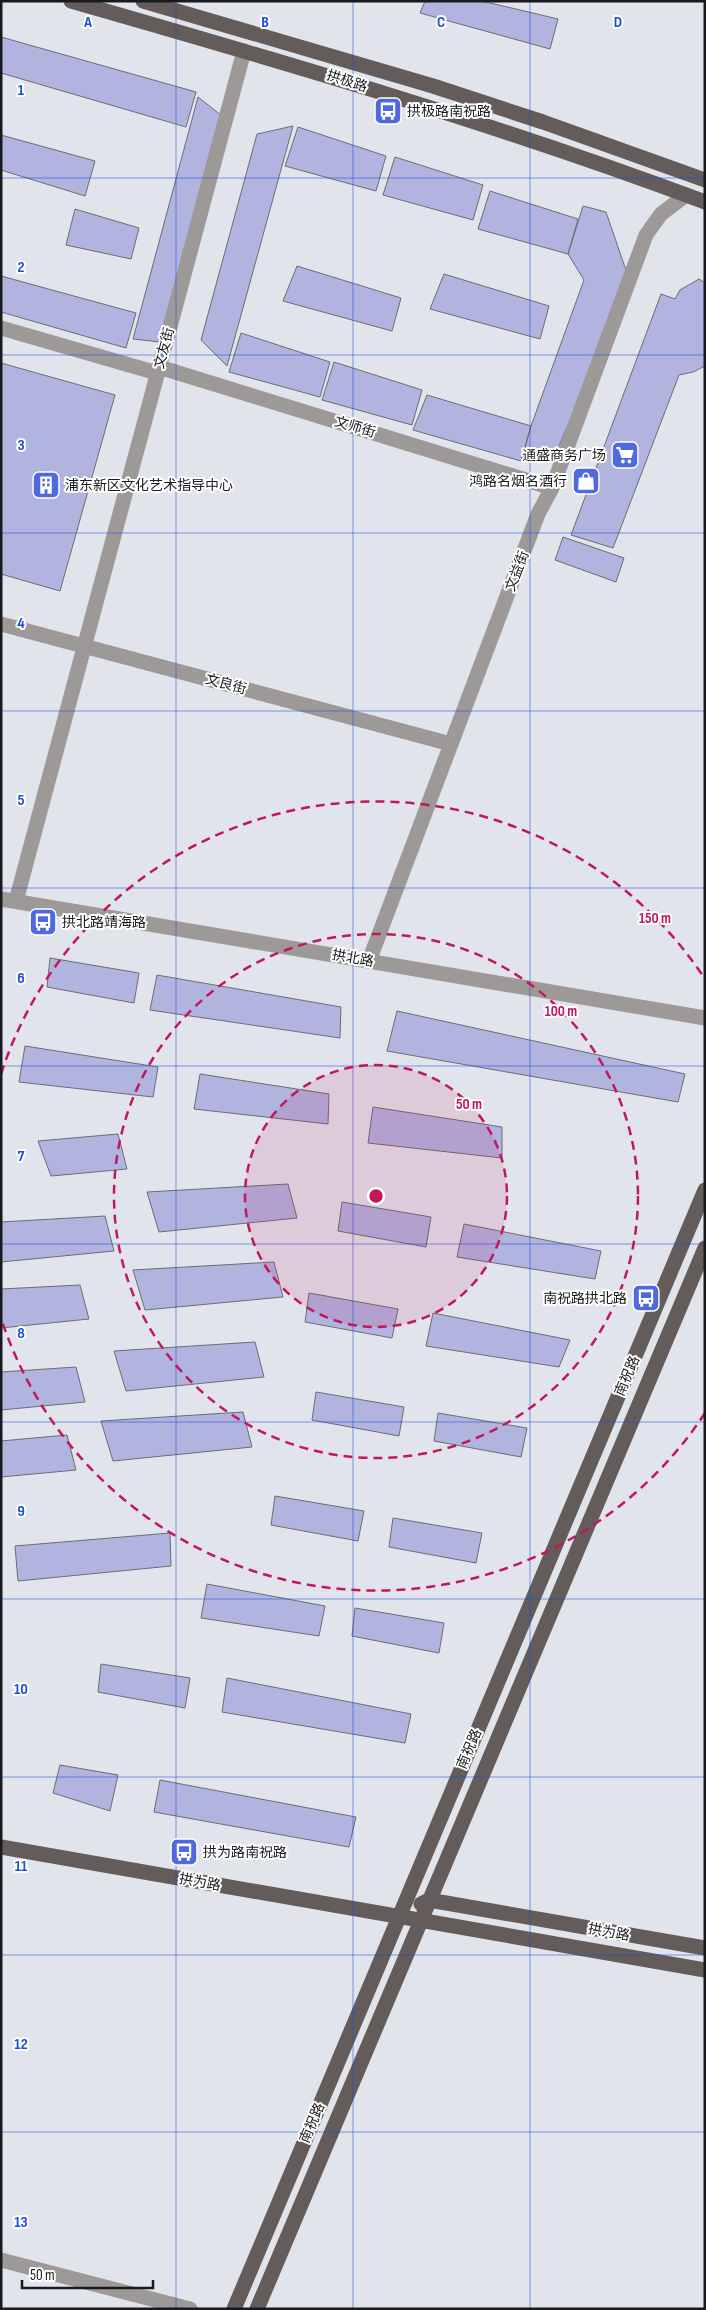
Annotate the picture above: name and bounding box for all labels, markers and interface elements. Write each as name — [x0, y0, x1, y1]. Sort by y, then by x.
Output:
text: A — [83, 13, 92, 32]
text: B — [261, 13, 269, 32]
text: C — [437, 13, 445, 32]
text: D — [614, 13, 622, 32]
street label: 拱极路 — [324, 66, 370, 96]
text: 1 — [18, 81, 25, 100]
bus stop icon: 拱极路南祝路 — [373, 96, 403, 126]
place label: 拱极路南祝路 — [407, 103, 491, 120]
text: 2 — [17, 258, 25, 277]
street label: 文友街 — [150, 326, 178, 370]
street label: 文师街 — [332, 413, 378, 441]
text: 3 — [17, 436, 25, 455]
supermarket icon: 通盛商务广场 — [610, 440, 640, 470]
place label: 通盛商务广场 — [522, 447, 606, 464]
shop icon: 鸿路名烟名酒行 — [571, 466, 601, 496]
building icon: 浦东新区文化艺术指导中心 — [31, 470, 61, 500]
place label: 鸿路名烟名酒行 — [469, 473, 567, 490]
place label: 浦东新区文化艺术指导中心 — [65, 477, 233, 494]
street label: 文益街 — [502, 548, 532, 594]
text: 4 — [17, 614, 25, 633]
street label: 文良街 — [204, 670, 248, 698]
text: 5 — [17, 791, 25, 810]
bus stop icon: 拱北路靖海路 — [28, 907, 58, 937]
text: 150 m — [639, 909, 671, 928]
place label: 拱北路靖海路 — [62, 914, 146, 931]
street label: 拱北路 — [331, 946, 375, 970]
text: 6 — [17, 969, 25, 988]
text: 100 m — [545, 1002, 577, 1021]
text: 50 m — [456, 1095, 482, 1114]
text: 7 — [18, 1147, 25, 1166]
centre of rings — [367, 1187, 385, 1205]
bus stop icon: 南祝路拱北路 — [631, 1283, 661, 1313]
place label: 南祝路拱北路 — [543, 1290, 627, 1307]
text: 8 — [17, 1324, 25, 1343]
street label: 南祝路 — [611, 1353, 643, 1399]
text: 9 — [17, 1502, 25, 1521]
text: 10 — [14, 1680, 28, 1699]
street label: 南祝路 — [453, 1726, 485, 1772]
bus stop icon: 拱为路南祝路 — [169, 1837, 199, 1867]
place label: 拱为路南祝路 — [203, 1844, 287, 1861]
text: 11 — [15, 1857, 28, 1876]
street label: 拱为路 — [178, 1870, 222, 1894]
street label: 拱为路 — [587, 1920, 631, 1944]
text: 12 — [14, 2035, 28, 2054]
street label: 南祝路 — [296, 2100, 328, 2146]
text: 13 — [14, 2213, 28, 2232]
scale bar — [22, 2258, 154, 2290]
text: 50 m — [30, 2266, 55, 2285]

